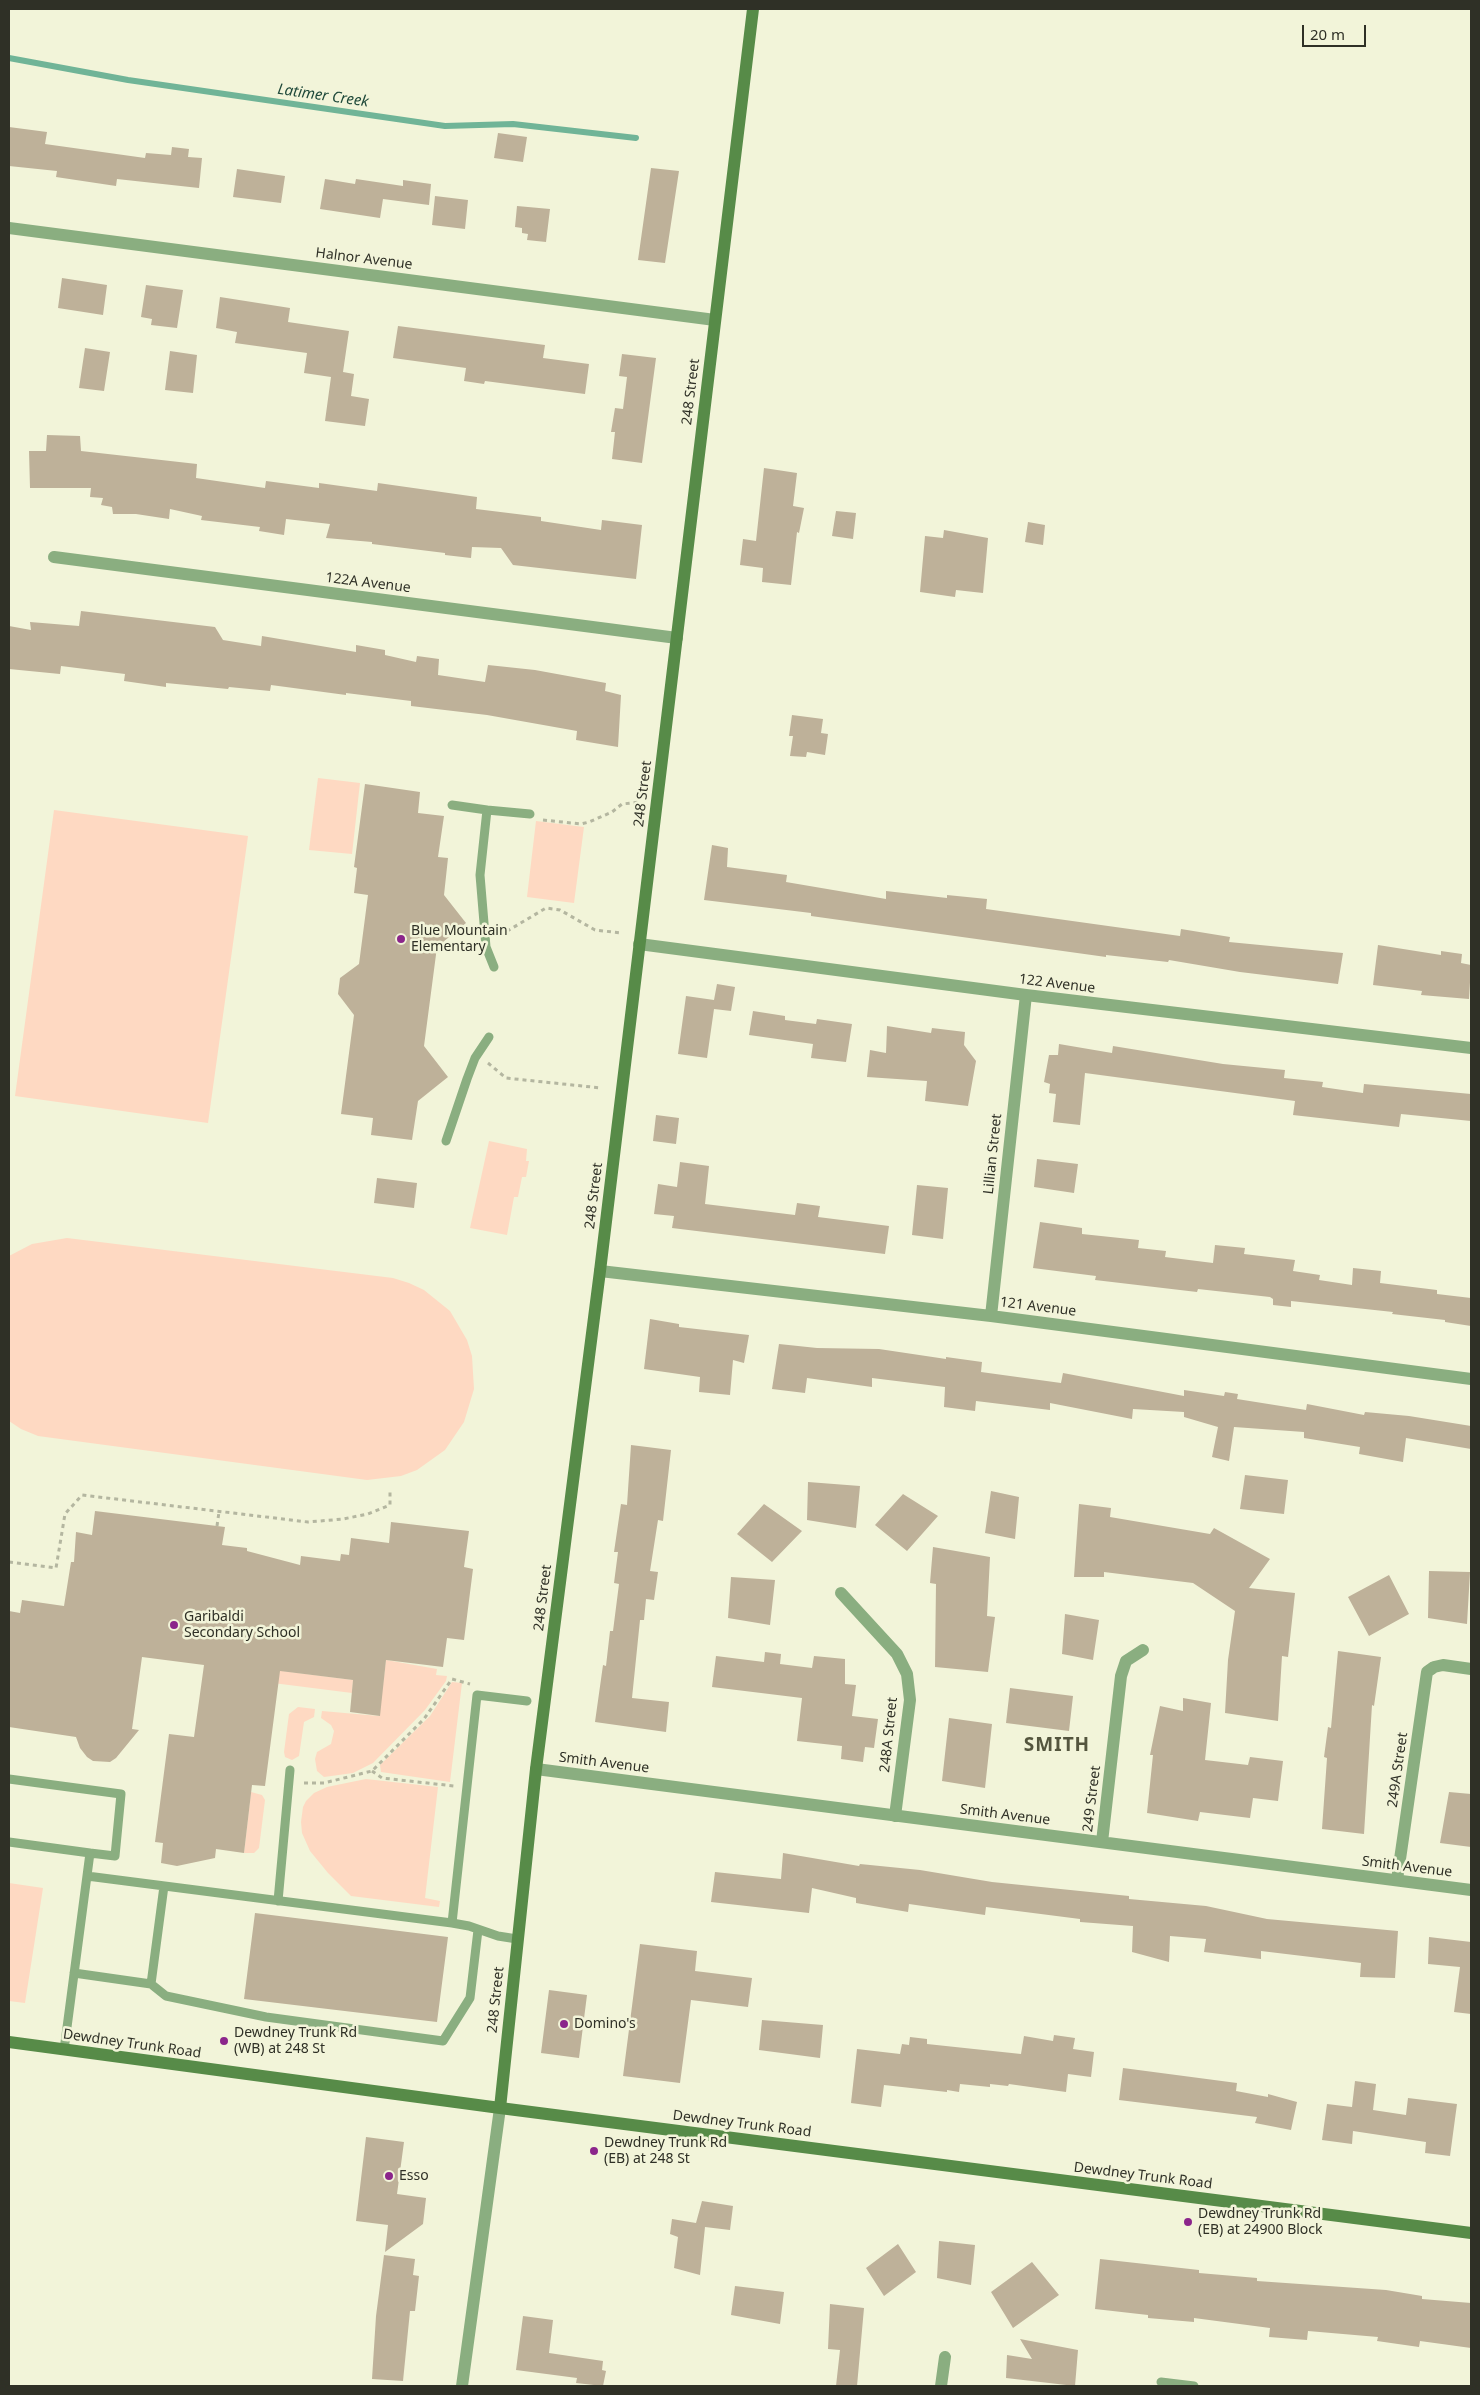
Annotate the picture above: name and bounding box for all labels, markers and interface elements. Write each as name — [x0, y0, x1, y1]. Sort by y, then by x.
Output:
scale bar — [1305, 15, 1369, 47]
text: 20 m — [1310, 24, 1345, 44]
water label: Latimer Creek — [276, 81, 370, 111]
street label: Halnor Avenue — [315, 245, 413, 273]
street label: 248 Street — [679, 358, 703, 426]
street label: 122A Avenue — [324, 569, 412, 597]
street label: 248 Street — [631, 760, 655, 828]
place label: Blue Mountain Elementary — [411, 923, 508, 956]
marker: Blue Mountain Elementary — [395, 933, 407, 945]
street label: 122 Avenue — [1018, 971, 1096, 997]
street label: Lillian Street — [980, 1113, 1006, 1195]
street label: 248 Street — [582, 1162, 606, 1230]
street label: 121 Avenue — [999, 1294, 1077, 1320]
street label: 248 Street — [531, 1564, 555, 1632]
place label: Garibaldi Secondary School — [184, 1609, 300, 1641]
marker: Garibaldi Secondary School — [168, 1619, 180, 1631]
street label: 248A Street — [877, 1696, 901, 1774]
street label: 249A Street — [1384, 1731, 1412, 1809]
district label: SMITH — [1023, 1735, 1091, 1757]
street label: Smith Avenue — [558, 1749, 650, 1777]
street label: 249 Street — [1080, 1765, 1104, 1833]
street label: Smith Avenue — [959, 1801, 1051, 1829]
street label: Smith Avenue — [1361, 1853, 1453, 1881]
street label: 248 Street — [484, 1966, 508, 2034]
place label: Domino's — [574, 2016, 636, 2032]
marker: Domino's — [558, 2018, 570, 2030]
place label: Dewdney Trunk Rd (WB) at 248 St — [234, 2025, 357, 2058]
street label: Dewdney Trunk Road — [62, 2026, 202, 2062]
marker: Dewdney Trunk Rd (WB) at 248 St — [218, 2035, 230, 2047]
street label: Dewdney Trunk Road — [672, 2107, 812, 2141]
place label: Dewdney Trunk Rd (EB) at 248 St — [604, 2135, 727, 2168]
marker: Dewdney Trunk Rd (EB) at 248 St — [588, 2145, 600, 2157]
street label: Dewdney Trunk Road — [1073, 2159, 1213, 2193]
place label: Esso — [399, 2168, 429, 2184]
marker: Esso — [383, 2170, 395, 2182]
place label: Dewdney Trunk Rd (EB) at 24900 Block — [1198, 2206, 1323, 2238]
marker: Dewdney Trunk Rd (EB) at 24900 Block — [1182, 2216, 1194, 2228]

